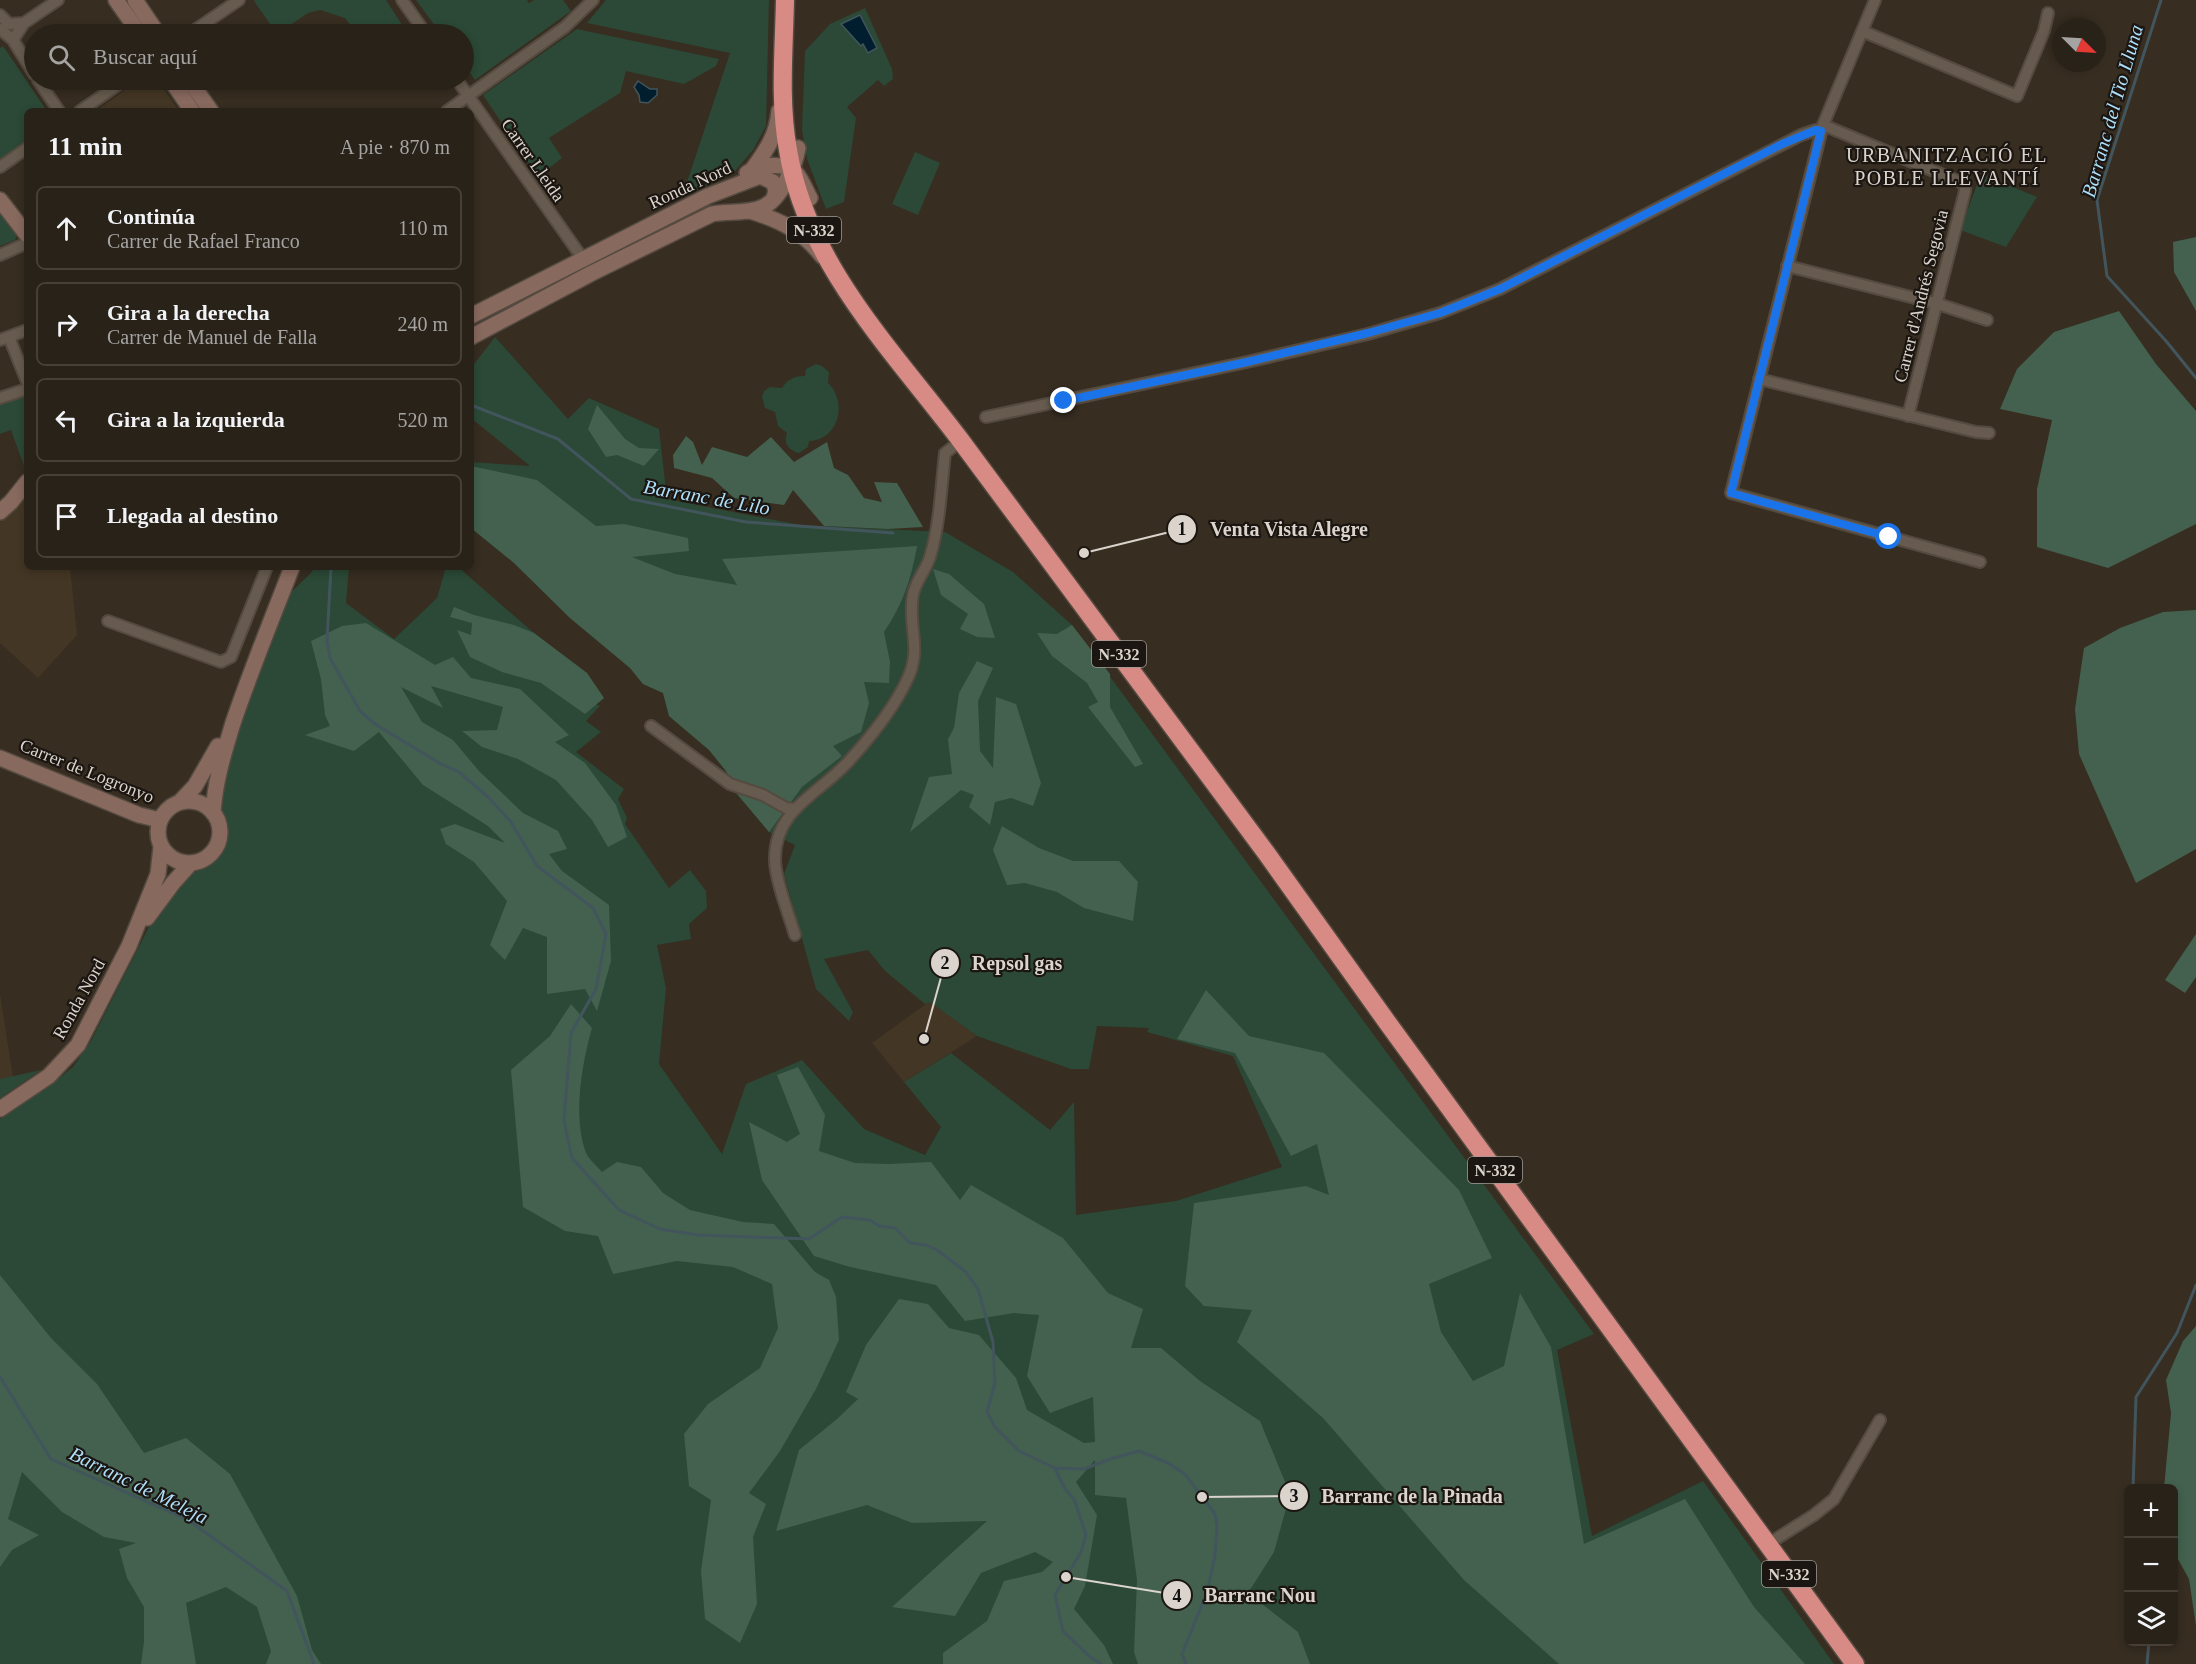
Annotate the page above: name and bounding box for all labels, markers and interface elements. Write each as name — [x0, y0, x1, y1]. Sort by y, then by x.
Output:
north arrow — [2052, 18, 2106, 72]
water label: Barranc del Tio Lluna — [2077, 22, 2147, 200]
search box — [24, 24, 474, 90]
icon: search — [45, 41, 78, 74]
text: Buscar aquí — [93, 44, 197, 69]
street label: Carrer Lleida — [497, 115, 569, 205]
text: 11 min — [48, 132, 122, 161]
text: A pie · 870 m — [340, 136, 450, 158]
district label: URBANITZACIÓ EL POBLE LLEVANTÍ — [1846, 143, 2048, 189]
street label: Ronda Nord — [646, 157, 734, 213]
text: Continúa — [107, 204, 195, 229]
street label: Carrer d'Andrés Segovia — [1890, 208, 1952, 384]
icon: ahead — [50, 212, 83, 245]
text: 110 m — [398, 217, 448, 239]
road number: N-332 — [787, 217, 841, 243]
text: Carrer de Rafael Franco — [107, 230, 300, 252]
text: Gira a la derecha — [107, 300, 270, 325]
icon: right — [50, 308, 83, 341]
text: 240 m — [397, 313, 448, 335]
text: Carrer de Manuel de Falla — [107, 326, 317, 348]
route end — [1050, 387, 1076, 413]
icon: left — [50, 404, 83, 437]
text: Gira a la izquierda — [107, 407, 285, 432]
text: 520 m — [397, 409, 448, 431]
water label: Barranc de Lilo — [642, 475, 772, 519]
icon: arrive — [50, 500, 83, 533]
text: Llegada al destino — [107, 503, 278, 528]
callout: Venta Vista Alegre — [1167, 510, 1380, 548]
text: Venta Vista Alegre — [1210, 518, 1368, 541]
text: 1 — [1178, 519, 1187, 539]
route start — [1875, 523, 1901, 549]
road number: N-332 — [1092, 641, 1146, 667]
street label: Carrer de Logronyo — [17, 735, 157, 807]
callout: Repsol gas — [930, 944, 1074, 982]
text: Repsol gas — [972, 952, 1062, 975]
text: 2 — [941, 953, 950, 973]
street label: Ronda Nord — [49, 955, 109, 1043]
road number: N-332 — [1468, 1157, 1522, 1183]
water label: Barranc de Meleja — [66, 1442, 212, 1529]
callout: Barranc de la Pinada — [1279, 1477, 1515, 1515]
map controls — [2124, 1484, 2178, 1646]
button: + — [2124, 1484, 2178, 1538]
text: Barranc de la Pinada — [1321, 1485, 1503, 1507]
text: 3 — [1290, 1486, 1299, 1506]
button: − — [2124, 1538, 2178, 1592]
road number: N-332 — [1762, 1561, 1816, 1587]
callout: Barranc Nou — [1162, 1576, 1328, 1614]
text: Barranc Nou — [1204, 1584, 1316, 1606]
text: 4 — [1173, 1586, 1182, 1606]
button: layers — [2124, 1592, 2178, 1646]

